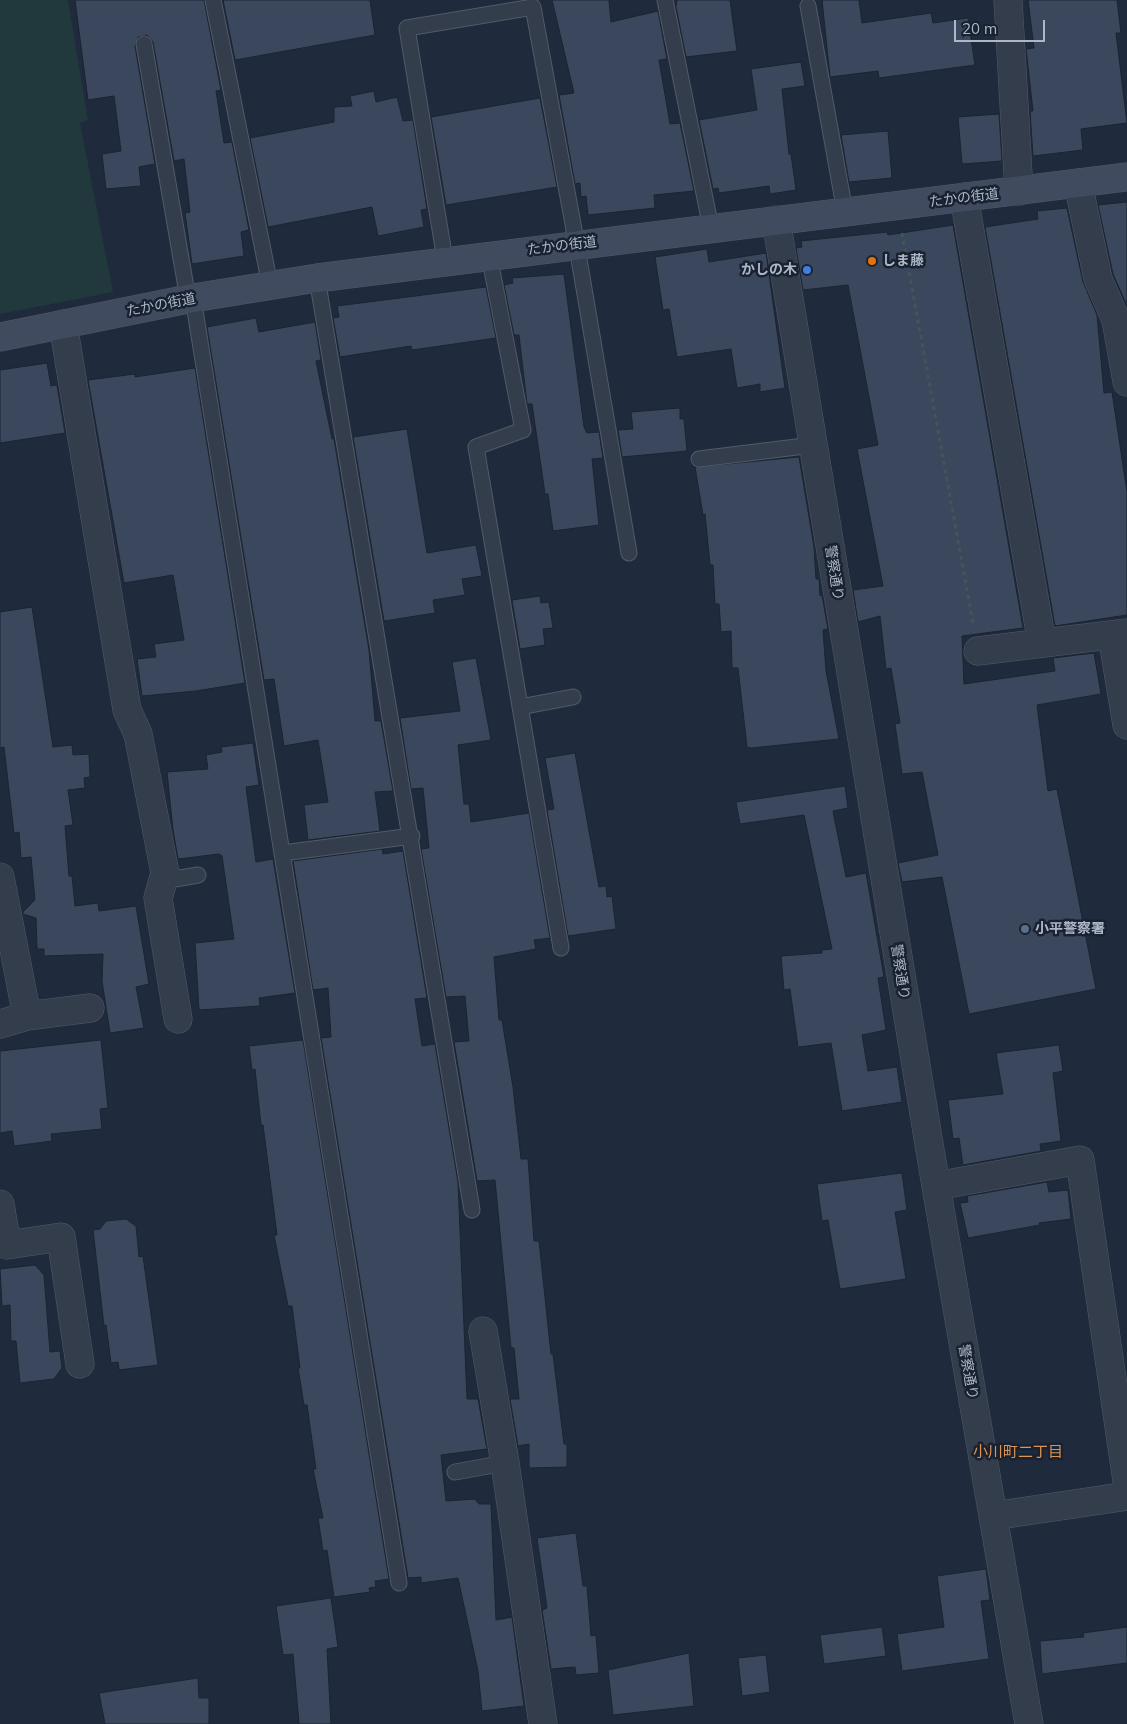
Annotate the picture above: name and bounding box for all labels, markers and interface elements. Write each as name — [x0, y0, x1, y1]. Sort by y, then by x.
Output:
scale bar — [957, 10, 1048, 42]
text: 20 m — [962, 19, 997, 38]
street label: たかの街道 — [928, 185, 1000, 211]
street label: たかの街道 — [526, 233, 598, 259]
place label: しま藤 — [882, 253, 924, 269]
marker: しま藤 — [866, 255, 878, 267]
place label: かしの木 — [741, 262, 797, 278]
marker: かしの木 — [801, 264, 813, 276]
street label: たかの街道 — [125, 290, 197, 320]
street label: 警察通り — [821, 544, 847, 602]
place label: 小平警察署 — [1035, 921, 1105, 937]
marker: 小平警察署 — [1019, 923, 1031, 935]
street label: 警察通り — [887, 943, 913, 1001]
street label: 警察通り — [955, 1343, 981, 1401]
district label: 小川町二丁目 — [973, 1443, 1063, 1461]

